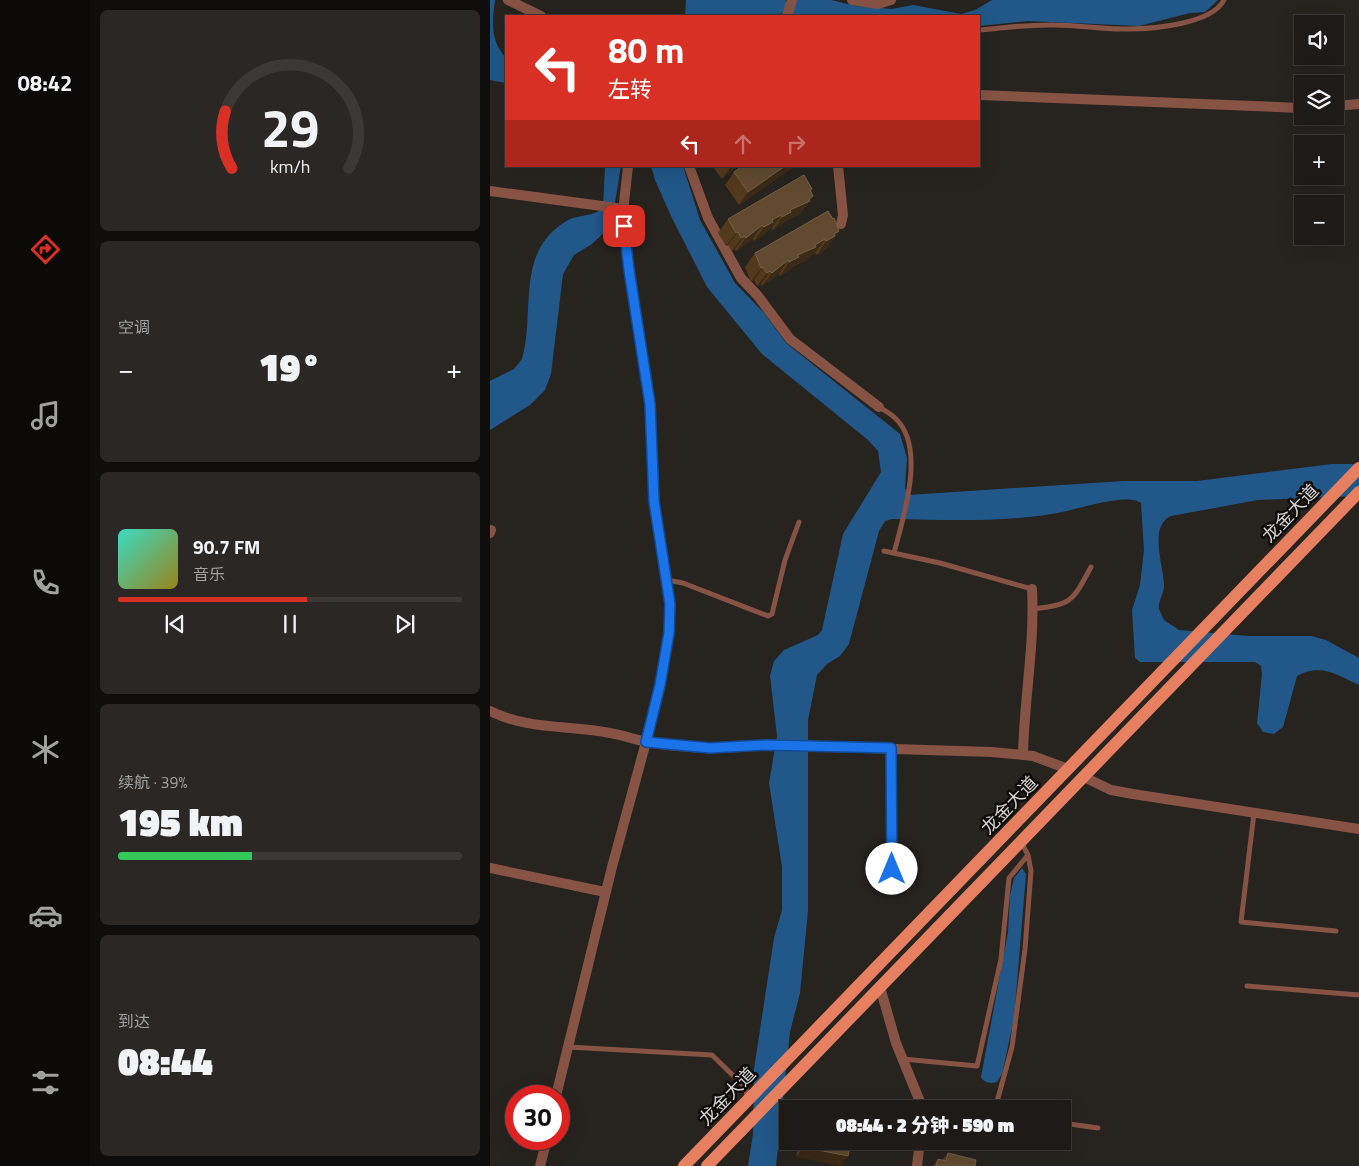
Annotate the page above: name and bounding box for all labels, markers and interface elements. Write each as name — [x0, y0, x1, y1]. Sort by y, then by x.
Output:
map controls — [1294, 15, 1344, 245]
button: sound — [1294, 15, 1344, 65]
text: 80 m — [608, 23, 684, 77]
icon: left — [525, 35, 590, 100]
text: 08:42 — [18, 66, 72, 100]
text: 左转 — [608, 72, 652, 106]
button: layers — [1294, 75, 1344, 125]
text: 29 — [261, 88, 319, 167]
icon: left — [676, 130, 704, 158]
icon: ahead — [729, 130, 757, 158]
icon: right — [782, 130, 810, 158]
button: + — [1294, 135, 1344, 185]
text: km/h — [270, 153, 310, 180]
button: − — [1294, 195, 1344, 245]
pin — [603, 205, 645, 247]
icon: arrive — [610, 212, 638, 240]
icon: directions — [28, 232, 63, 267]
text: 空调 — [118, 315, 150, 339]
text: 19° — [259, 338, 321, 396]
text: − — [118, 347, 134, 390]
text: + — [446, 347, 462, 390]
icon: music — [28, 398, 63, 433]
street label: 龙金大道 — [1255, 478, 1325, 548]
text: 90.7 FM — [193, 532, 260, 561]
text: 音乐 — [193, 562, 225, 586]
icon: phone — [28, 565, 63, 600]
icon: previous — [161, 610, 189, 638]
icon: pause — [276, 610, 304, 638]
icon: next — [391, 610, 419, 638]
icon: climate — [28, 732, 63, 767]
text: 续航 · 39% — [118, 770, 187, 794]
street label: 龙金大道 — [974, 770, 1044, 840]
text: 195 km — [118, 793, 243, 851]
position arrow — [865, 842, 917, 894]
icon: car — [28, 898, 63, 933]
text: 到达 — [118, 1009, 150, 1033]
text: 08:44 — [118, 1032, 213, 1090]
street label: 龙金大道 — [692, 1061, 762, 1131]
icon: filters — [28, 1065, 63, 1100]
speed limit sign: 30 — [505, 1085, 570, 1150]
text: 08:44 · 2 分钟 · 590 m — [836, 1110, 1014, 1139]

